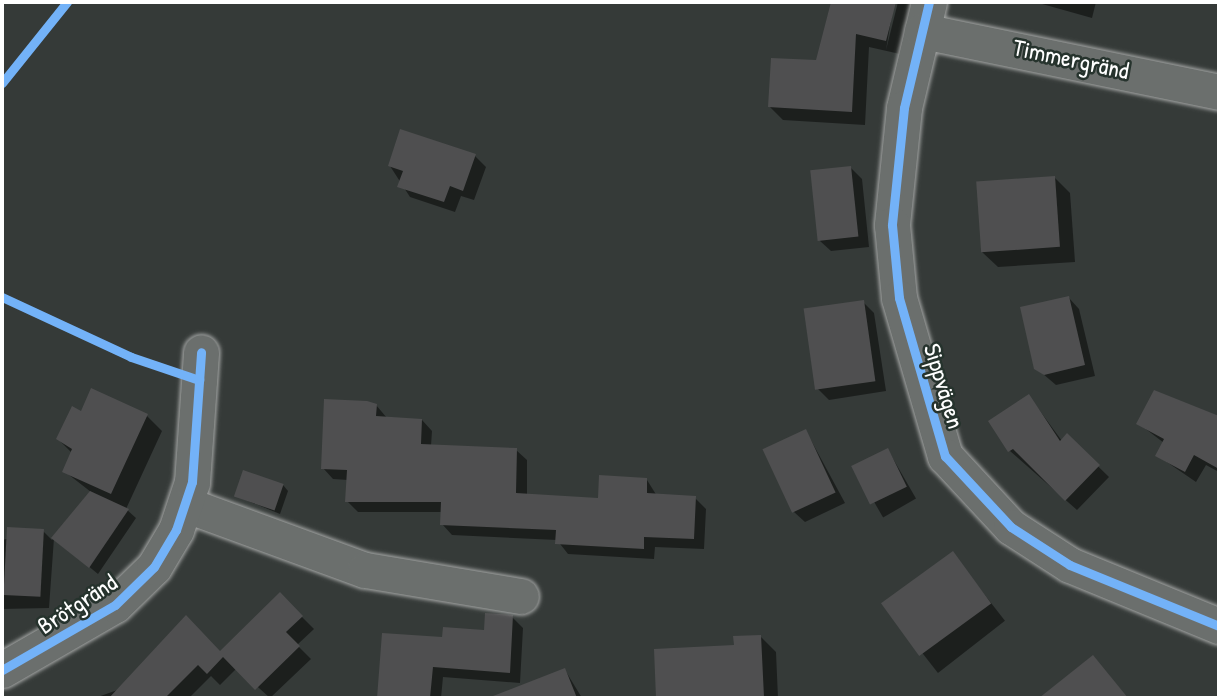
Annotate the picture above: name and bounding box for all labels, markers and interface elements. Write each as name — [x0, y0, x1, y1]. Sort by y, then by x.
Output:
street label: Timmergränd — [1011, 33, 1131, 85]
street label: Sippvägen — [918, 340, 970, 432]
street label: Brötgränd — [32, 568, 122, 640]

